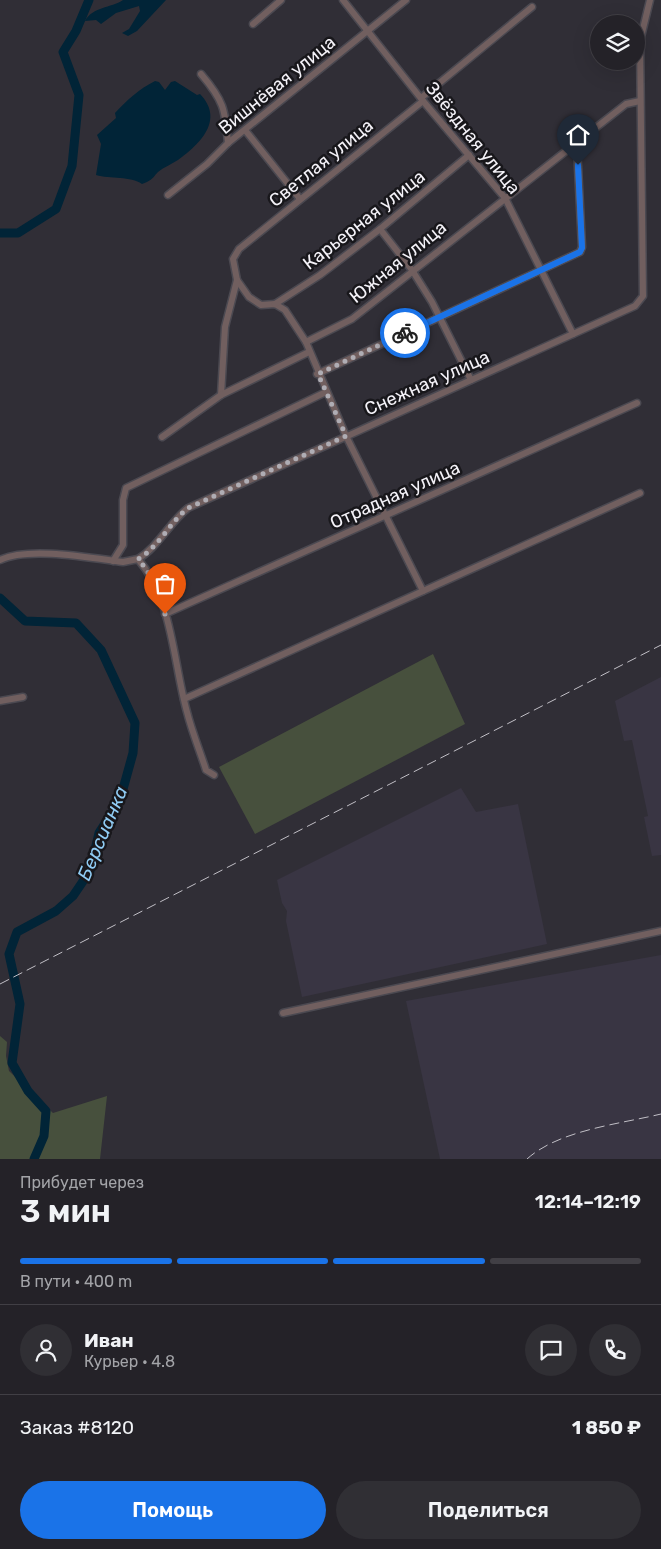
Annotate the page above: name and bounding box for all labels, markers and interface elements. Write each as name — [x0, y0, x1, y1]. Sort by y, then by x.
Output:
map controls — [590, 15, 645, 70]
button: layers — [590, 15, 645, 70]
street label: Вишнёвая улица — [214, 31, 340, 139]
street label: Звёздная улица — [421, 77, 525, 199]
street label: Светлая улица — [264, 114, 378, 212]
pin — [557, 114, 599, 165]
icon: home — [564, 121, 592, 149]
street label: Карьерная улица — [299, 165, 429, 275]
street label: Южная улица — [345, 216, 451, 308]
courier — [380, 308, 430, 358]
icon: bike — [391, 319, 419, 347]
street label: Снежная улица — [361, 346, 493, 420]
street label: Отрадная улица — [327, 457, 463, 533]
pin — [144, 563, 186, 614]
icon: bag — [151, 570, 179, 598]
water label: Берсианка — [72, 783, 133, 884]
text: Прибудет через — [20, 1173, 144, 1192]
text: 12:14–12:19 — [535, 1190, 641, 1213]
text: 3 мин — [20, 1192, 111, 1230]
text: В пути · 400 m — [20, 1272, 132, 1291]
button: person — [20, 1324, 72, 1376]
button: chat — [525, 1324, 577, 1376]
button: phone — [589, 1324, 641, 1376]
text: Иван — [84, 1329, 134, 1352]
text: Курьер · 4.8 — [84, 1352, 175, 1371]
text: Заказ #8120 — [20, 1416, 134, 1439]
text: 1 850 ₽ — [572, 1416, 641, 1439]
button: Помощь — [20, 1481, 326, 1539]
button: Поделиться — [336, 1481, 641, 1539]

